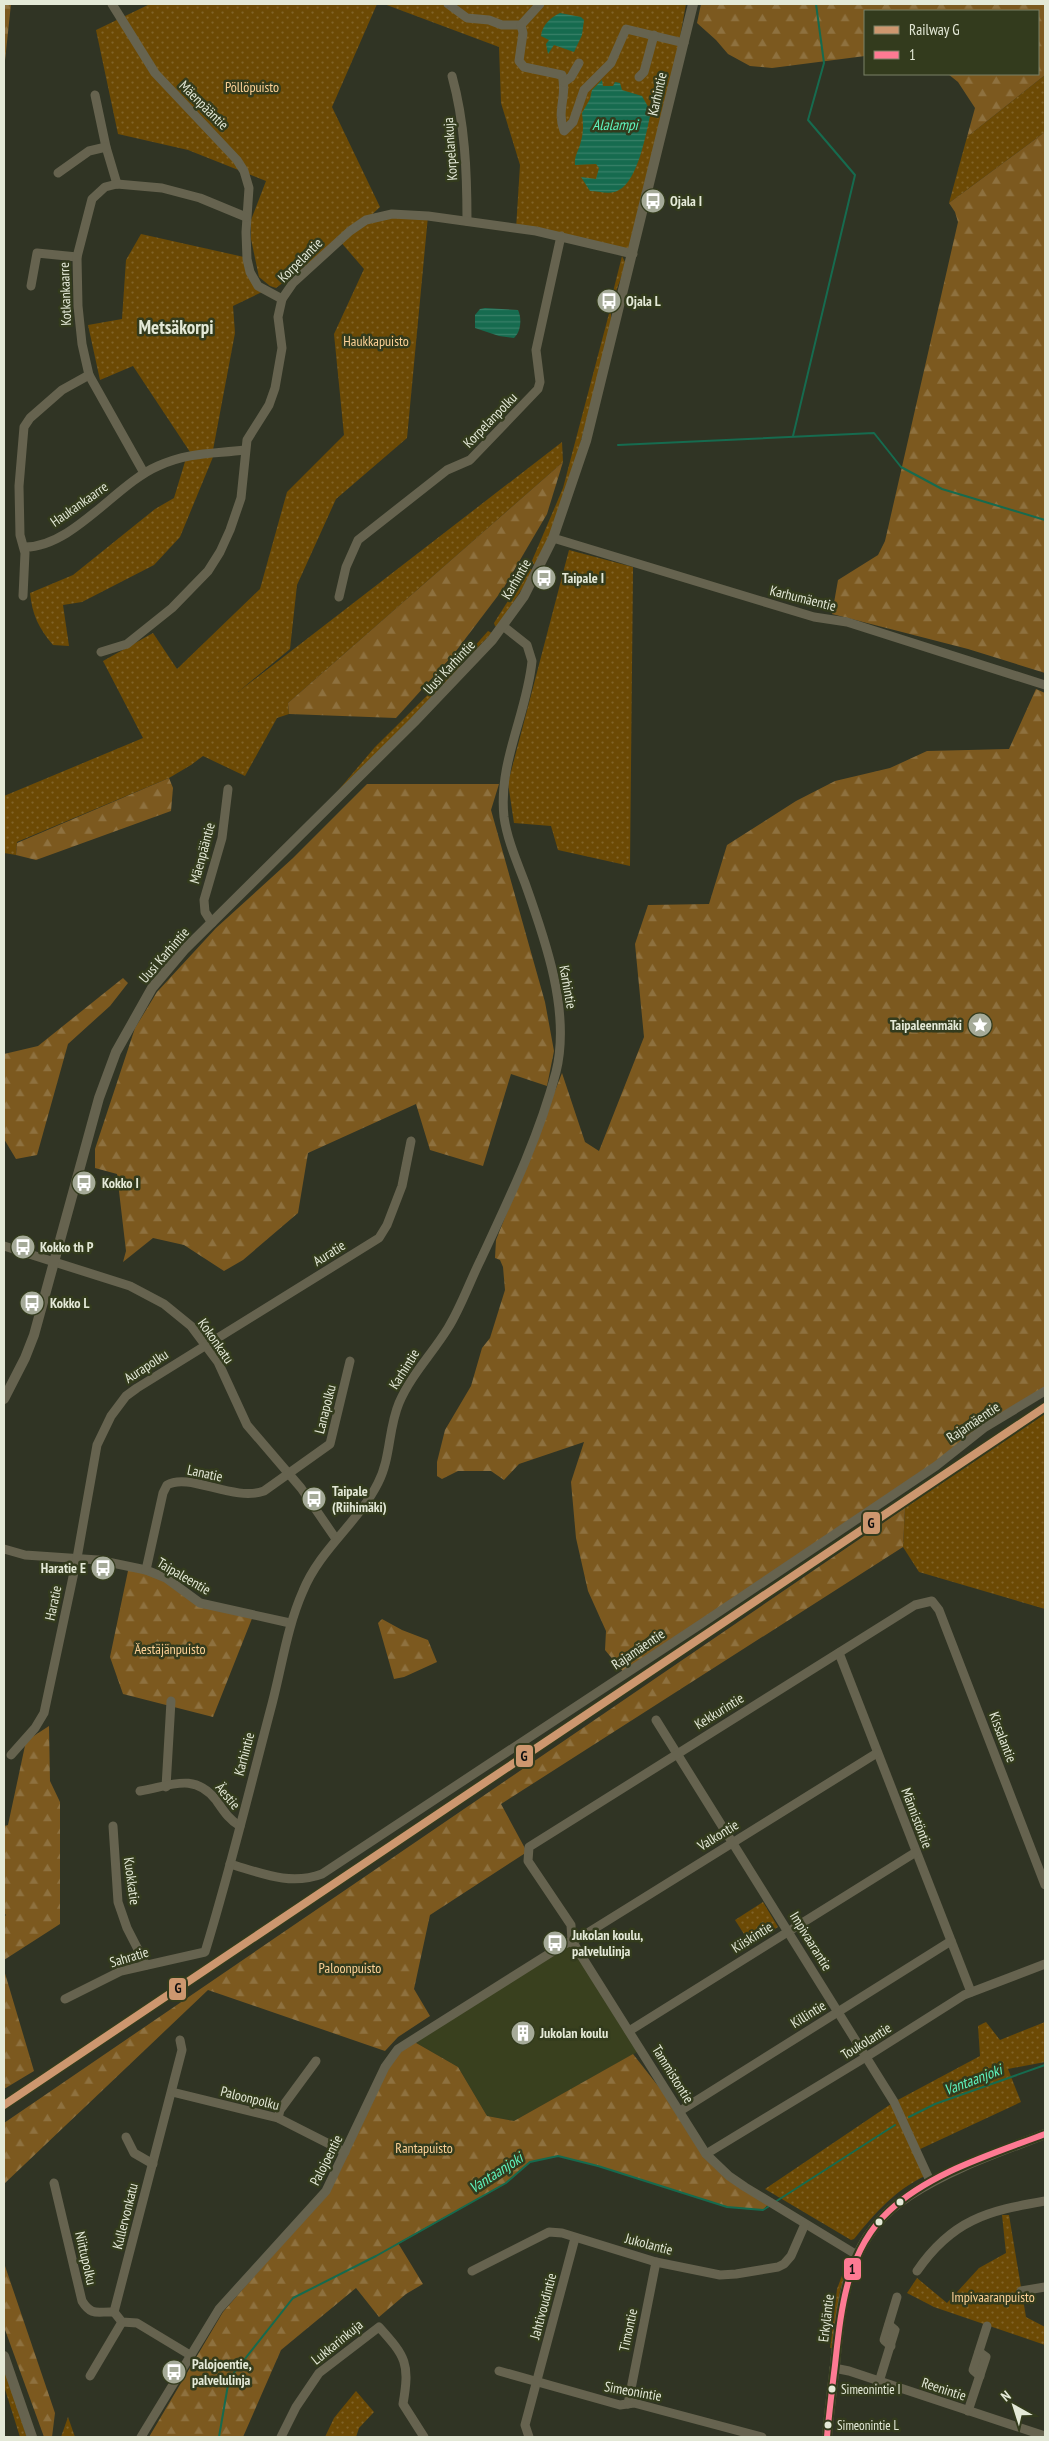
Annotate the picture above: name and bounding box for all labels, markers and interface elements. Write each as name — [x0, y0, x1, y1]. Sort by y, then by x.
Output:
legend — [864, 10, 1039, 75]
text: Railway G — [909, 20, 960, 39]
text: 1 — [909, 45, 916, 64]
street label: Karhintie — [643, 70, 671, 117]
street label: Mäenpääntie — [176, 77, 233, 134]
park label: Pöllöpuisto — [225, 78, 279, 96]
water label: Alalampi — [592, 115, 640, 134]
street label: Korpelankuja — [439, 117, 461, 181]
bus stop icon: Ojala I — [640, 188, 666, 214]
place label: Ojala I — [670, 192, 702, 210]
street label: Korpelantie — [274, 234, 326, 286]
street label: Kotkankaarre — [55, 262, 75, 326]
bus stop icon: Ojala L — [596, 288, 622, 314]
place label: Ojala L — [626, 292, 661, 310]
district label: Metsäkorpi — [138, 315, 214, 339]
park label: Haukkapuisto — [343, 332, 409, 350]
street label: Korpelanpolku — [459, 389, 521, 451]
street label: Haukankaarre — [47, 477, 112, 530]
street label: Karhintie — [497, 555, 535, 603]
bus stop icon: Taipale I — [531, 565, 557, 591]
place label: Taipale I — [562, 569, 604, 587]
street label: Karhumäentie — [768, 581, 838, 615]
street label: Uusi Karhintie — [419, 636, 479, 698]
street label: Mäenpääntie — [185, 820, 219, 886]
street label: Uusi Karhintie — [135, 923, 193, 987]
street label: Karhintie — [555, 964, 581, 1010]
place icon: Taipaleenmäki — [967, 1012, 993, 1038]
place label: Taipaleenmäki — [890, 1016, 962, 1034]
bus stop icon: Kokko I — [71, 1170, 97, 1196]
place label: Kokko I — [102, 1174, 139, 1192]
bus stop icon: Kokko th P — [10, 1234, 36, 1260]
street label: Auratie — [309, 1236, 349, 1270]
place label: Kokko th P — [40, 1238, 94, 1256]
bus stop icon: Kokko L — [19, 1290, 45, 1316]
place label: Kokko L — [50, 1294, 89, 1312]
street label: Kokonkatu — [194, 1315, 238, 1367]
street label: Aurapolku — [121, 1345, 171, 1387]
street label: Karhintie — [385, 1345, 423, 1392]
street label: Lanapolku — [310, 1383, 340, 1435]
street label: Rajamäentie — [943, 1398, 1003, 1446]
street label: Lanatie — [186, 1460, 225, 1486]
place label: Taipale (Riihimäki) — [332, 1482, 387, 1516]
bus stop icon: Taipale (Riihimäki) — [301, 1486, 327, 1512]
line badge: G — [862, 1511, 881, 1535]
text: G — [867, 1514, 875, 1532]
street label: Taipaleentie — [154, 1553, 214, 1599]
bus stop icon: Haratie E — [90, 1555, 116, 1581]
place label: Haratie E — [41, 1559, 86, 1577]
street label: Haratie — [41, 1584, 66, 1622]
street label: Rajamäentie — [608, 1625, 668, 1673]
park label: Äestäjänpuisto — [135, 1640, 205, 1658]
street label: Kekkurintie — [691, 1689, 747, 1733]
street label: Kissalantie — [985, 1709, 1021, 1765]
street label: Karhintie — [230, 1730, 258, 1778]
line badge: G — [515, 1744, 534, 1768]
text: G — [520, 1747, 528, 1765]
street label: Äestie — [212, 1779, 245, 1813]
street label: Männistöntie — [897, 1785, 937, 1851]
street label: Valkontie — [693, 1815, 742, 1855]
street label: Kuokkatie — [120, 1856, 144, 1906]
street label: Impivaarantie — [786, 1908, 836, 1974]
street label: Kiiskintie — [728, 1917, 776, 1957]
place label: Jukolan koulu, palvelulinja — [571, 1926, 643, 1960]
bus stop icon: Jukolan koulu, palvelulinja — [542, 1930, 568, 1956]
street label: Sahratie — [107, 1943, 151, 1971]
park label: Paloonpuisto — [319, 1959, 381, 1977]
line badge: G — [168, 1977, 187, 2001]
text: G — [174, 1979, 182, 1997]
street label: Killintie — [787, 1996, 829, 2032]
street label: Toukolantie — [837, 2018, 895, 2063]
building icon: Jukolan koulu — [510, 2020, 536, 2046]
place label: Jukolan koulu — [539, 2024, 608, 2042]
street label: Tammistontie — [648, 2042, 698, 2107]
water label: Vantaanjoki — [941, 2059, 1006, 2099]
street label: Paloonpolku — [219, 2082, 281, 2114]
street label: Palojoentie — [306, 2131, 346, 2188]
park label: Rantapuisto — [395, 2139, 453, 2157]
water label: Vantaanjoki — [465, 2147, 528, 2197]
street label: Kullervonkatu — [108, 2181, 142, 2251]
unlabelled marker — [895, 2197, 905, 2207]
unlabelled marker — [874, 2217, 884, 2227]
street label: Jukolantie — [622, 2229, 675, 2259]
street label: Niittupolku — [71, 2230, 101, 2286]
line badge: 1 — [843, 2257, 862, 2281]
text: 1 — [849, 2260, 855, 2278]
street label: Jahtivoudintie — [525, 2271, 560, 2342]
park label: Impivaaranpuisto — [951, 2288, 1035, 2306]
street label: Erkyläntie — [814, 2293, 838, 2343]
street label: Timontie — [615, 2307, 641, 2353]
street label: Lukkarinkuja — [308, 2316, 366, 2368]
place label: Palojoentie, palvelulinja — [192, 2355, 252, 2389]
bus stop icon: Palojoentie, palvelulinja — [161, 2359, 187, 2385]
street label: Reenintie — [920, 2373, 969, 2405]
street label: Simeonintie — [603, 2377, 663, 2405]
place label: Simeonintie I — [841, 2381, 901, 2398]
north arrow — [989, 2381, 1039, 2431]
marker: Simeonintie I — [827, 2384, 837, 2394]
text: N — [997, 2387, 1014, 2405]
place label: Simeonintie L — [837, 2417, 899, 2434]
marker: Simeonintie L — [823, 2420, 833, 2430]

